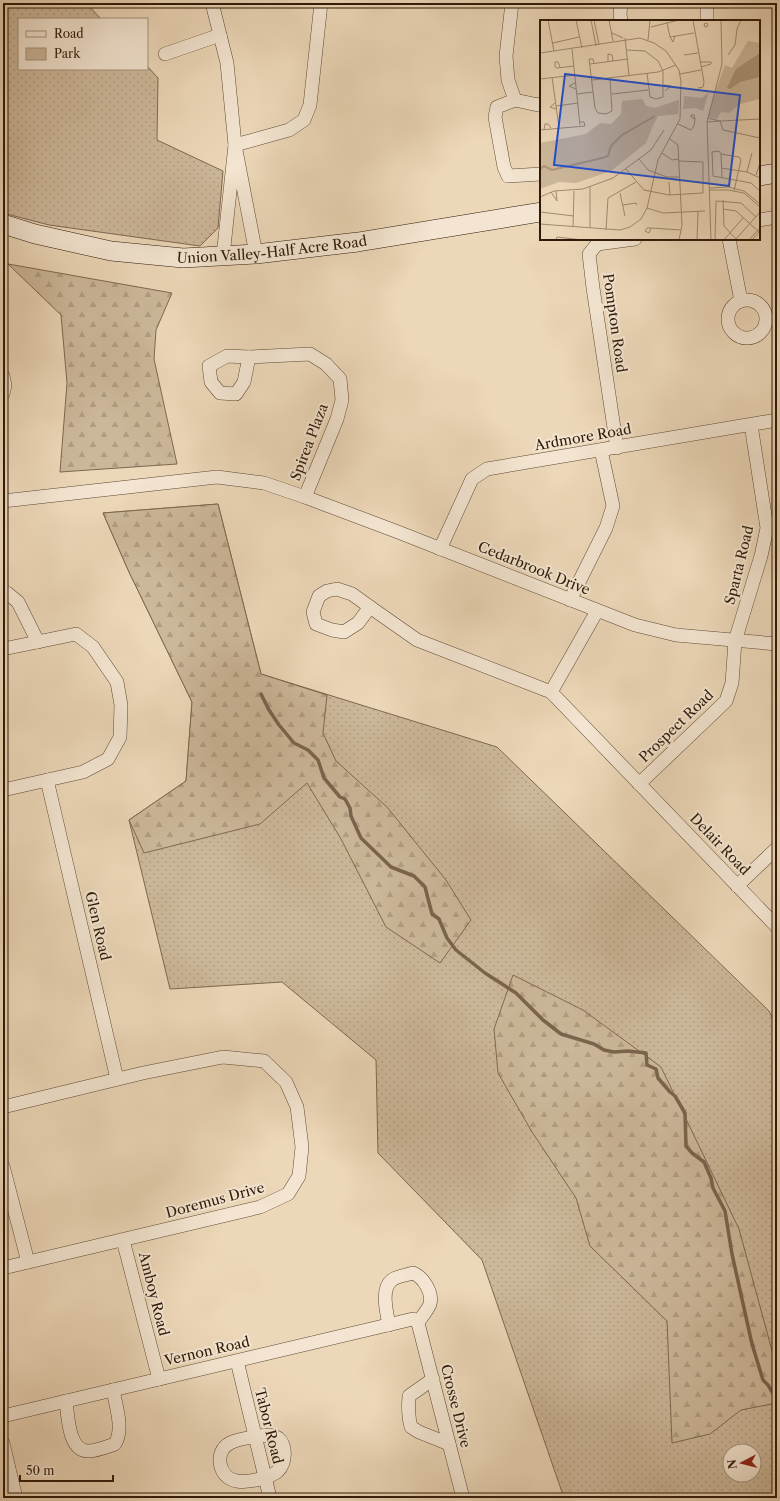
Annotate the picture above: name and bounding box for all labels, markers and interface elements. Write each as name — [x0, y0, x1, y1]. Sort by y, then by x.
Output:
legend — [18, 18, 148, 70]
inset map — [540, 20, 760, 240]
text: Road — [54, 26, 84, 41]
text: Park — [54, 46, 81, 61]
street label: Union Valley-Half Acre Road — [176, 232, 369, 267]
street label: Pompton Road — [599, 272, 631, 374]
street label: Spirea Plaza — [286, 400, 332, 483]
street label: Ardmore Road — [532, 420, 633, 455]
street label: Sparta Road — [720, 523, 758, 606]
street label: Cedarbrook Drive — [475, 537, 593, 599]
street label: Prospect Road — [635, 686, 717, 766]
street label: Delair Road — [686, 809, 754, 879]
street label: Glen Road — [81, 890, 115, 963]
street label: Doremus Drive — [164, 1178, 266, 1222]
street label: Amboy Road — [135, 1249, 173, 1338]
street label: Vernon Road — [162, 1332, 252, 1370]
street label: Crosse Drive — [437, 1362, 475, 1450]
street label: Tabor Road — [251, 1386, 287, 1466]
north arrow — [722, 1443, 762, 1483]
scale bar — [20, 1457, 113, 1483]
text: N — [724, 1458, 740, 1470]
text: 50 m — [26, 1463, 55, 1478]

